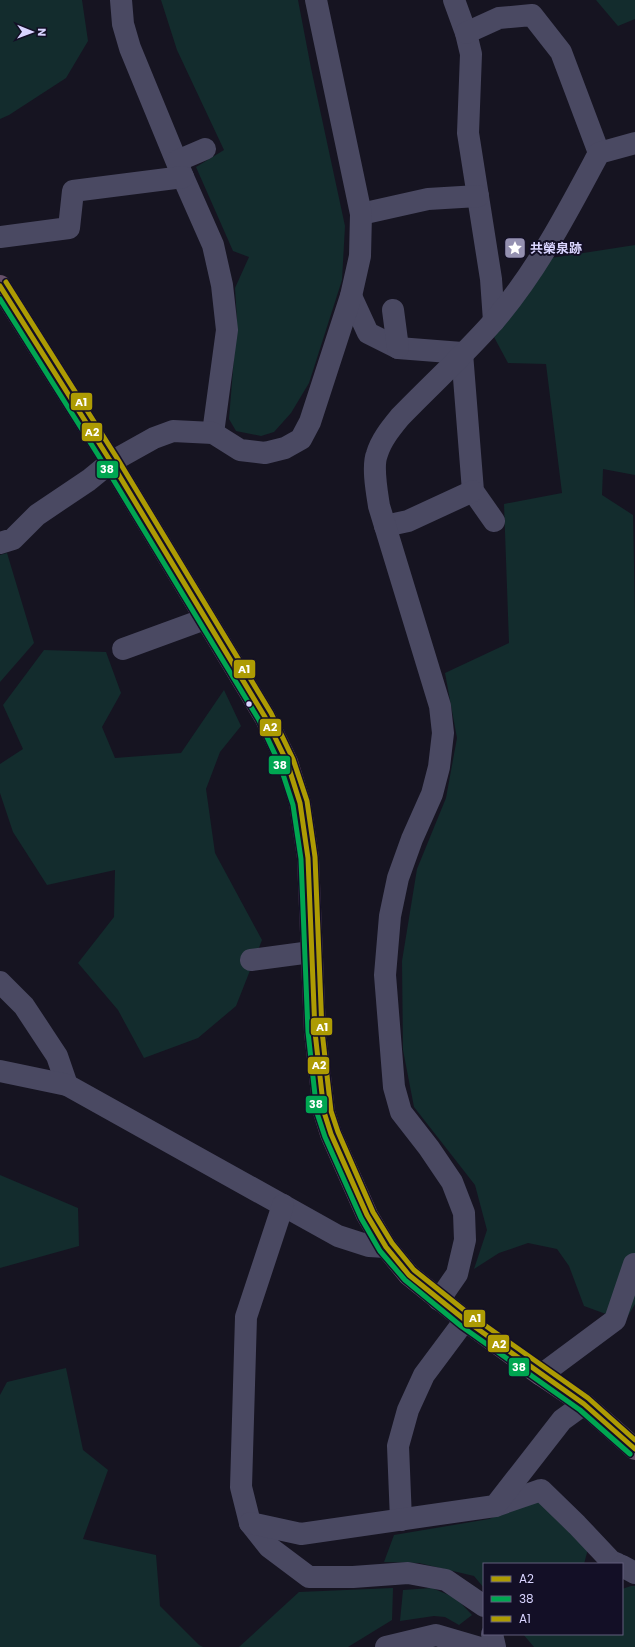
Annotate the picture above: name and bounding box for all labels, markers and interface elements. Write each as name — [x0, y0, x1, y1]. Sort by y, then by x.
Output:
north arrow — [12, 12, 52, 52]
text: N — [34, 28, 50, 36]
place icon: 共榮泉跡 — [502, 235, 528, 261]
place label: 共榮泉跡 — [530, 239, 582, 258]
line badge: A1 — [70, 392, 93, 411]
text: A1 — [75, 394, 87, 410]
line badge: A2 — [81, 422, 103, 442]
text: A2 — [85, 424, 99, 440]
line badge: 38 — [96, 460, 119, 479]
text: 38 — [100, 461, 114, 477]
line badge: A1 — [233, 659, 256, 679]
text: A1 — [238, 661, 250, 677]
unlabelled marker — [244, 699, 254, 709]
line badge: A2 — [259, 718, 282, 737]
text: A2 — [263, 719, 277, 735]
line badge: 38 — [268, 755, 291, 775]
text: 38 — [273, 757, 287, 773]
line badge: A1 — [310, 1017, 333, 1036]
text: A1 — [316, 1019, 328, 1035]
line badge: A2 — [307, 1056, 330, 1075]
text: A2 — [312, 1057, 326, 1073]
line badge: 38 — [305, 1095, 328, 1114]
text: 38 — [309, 1096, 323, 1112]
line badge: A1 — [463, 1309, 486, 1328]
text: A1 — [469, 1310, 481, 1326]
line badge: A2 — [487, 1334, 510, 1353]
text: A2 — [492, 1336, 506, 1352]
line badge: 38 — [508, 1357, 530, 1377]
text: 38 — [512, 1359, 526, 1375]
legend — [483, 1563, 623, 1635]
text: A2 — [519, 1570, 534, 1587]
text: 38 — [519, 1590, 534, 1607]
text: A1 — [519, 1610, 531, 1627]

